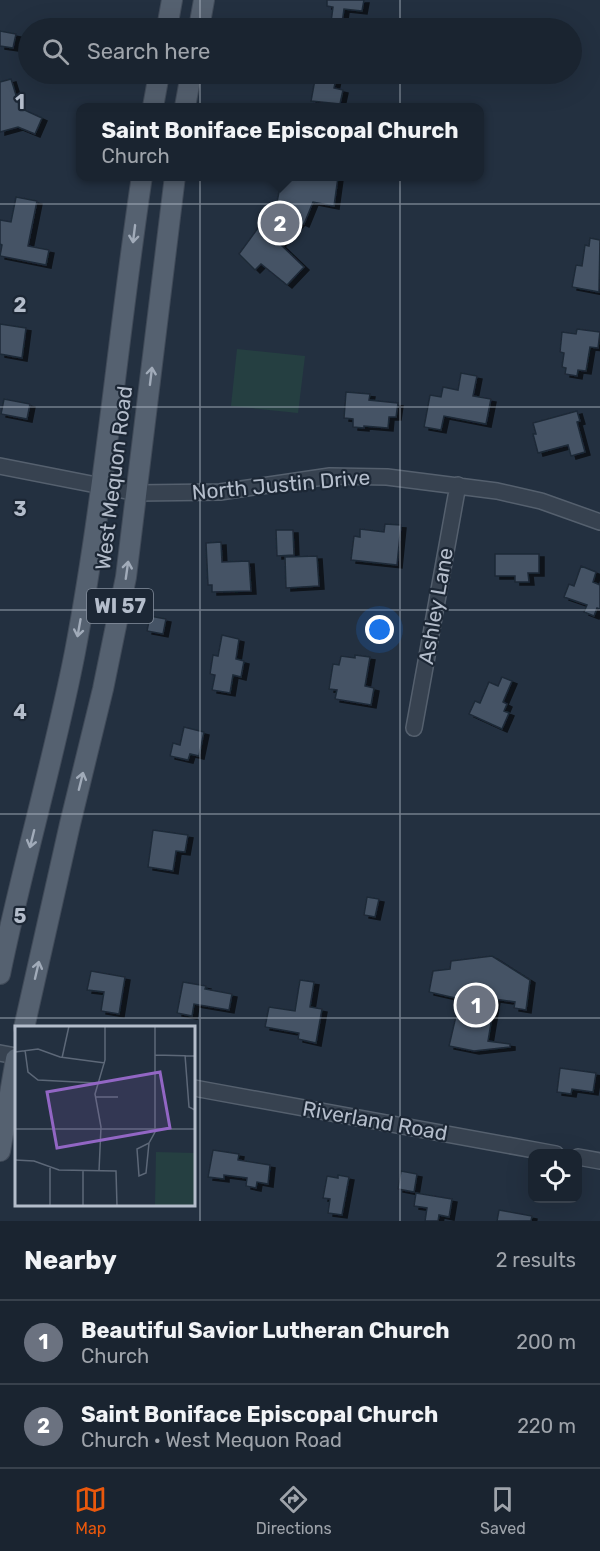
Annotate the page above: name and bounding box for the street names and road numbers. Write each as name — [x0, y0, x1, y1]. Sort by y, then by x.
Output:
street label: West Mequon Road — [90, 384, 137, 572]
street label: North Justin Drive — [191, 464, 371, 505]
street label: Ashley Lane — [413, 546, 458, 666]
road number: WI 57 — [87, 589, 153, 623]
street label: Riverland Road — [301, 1095, 449, 1146]

